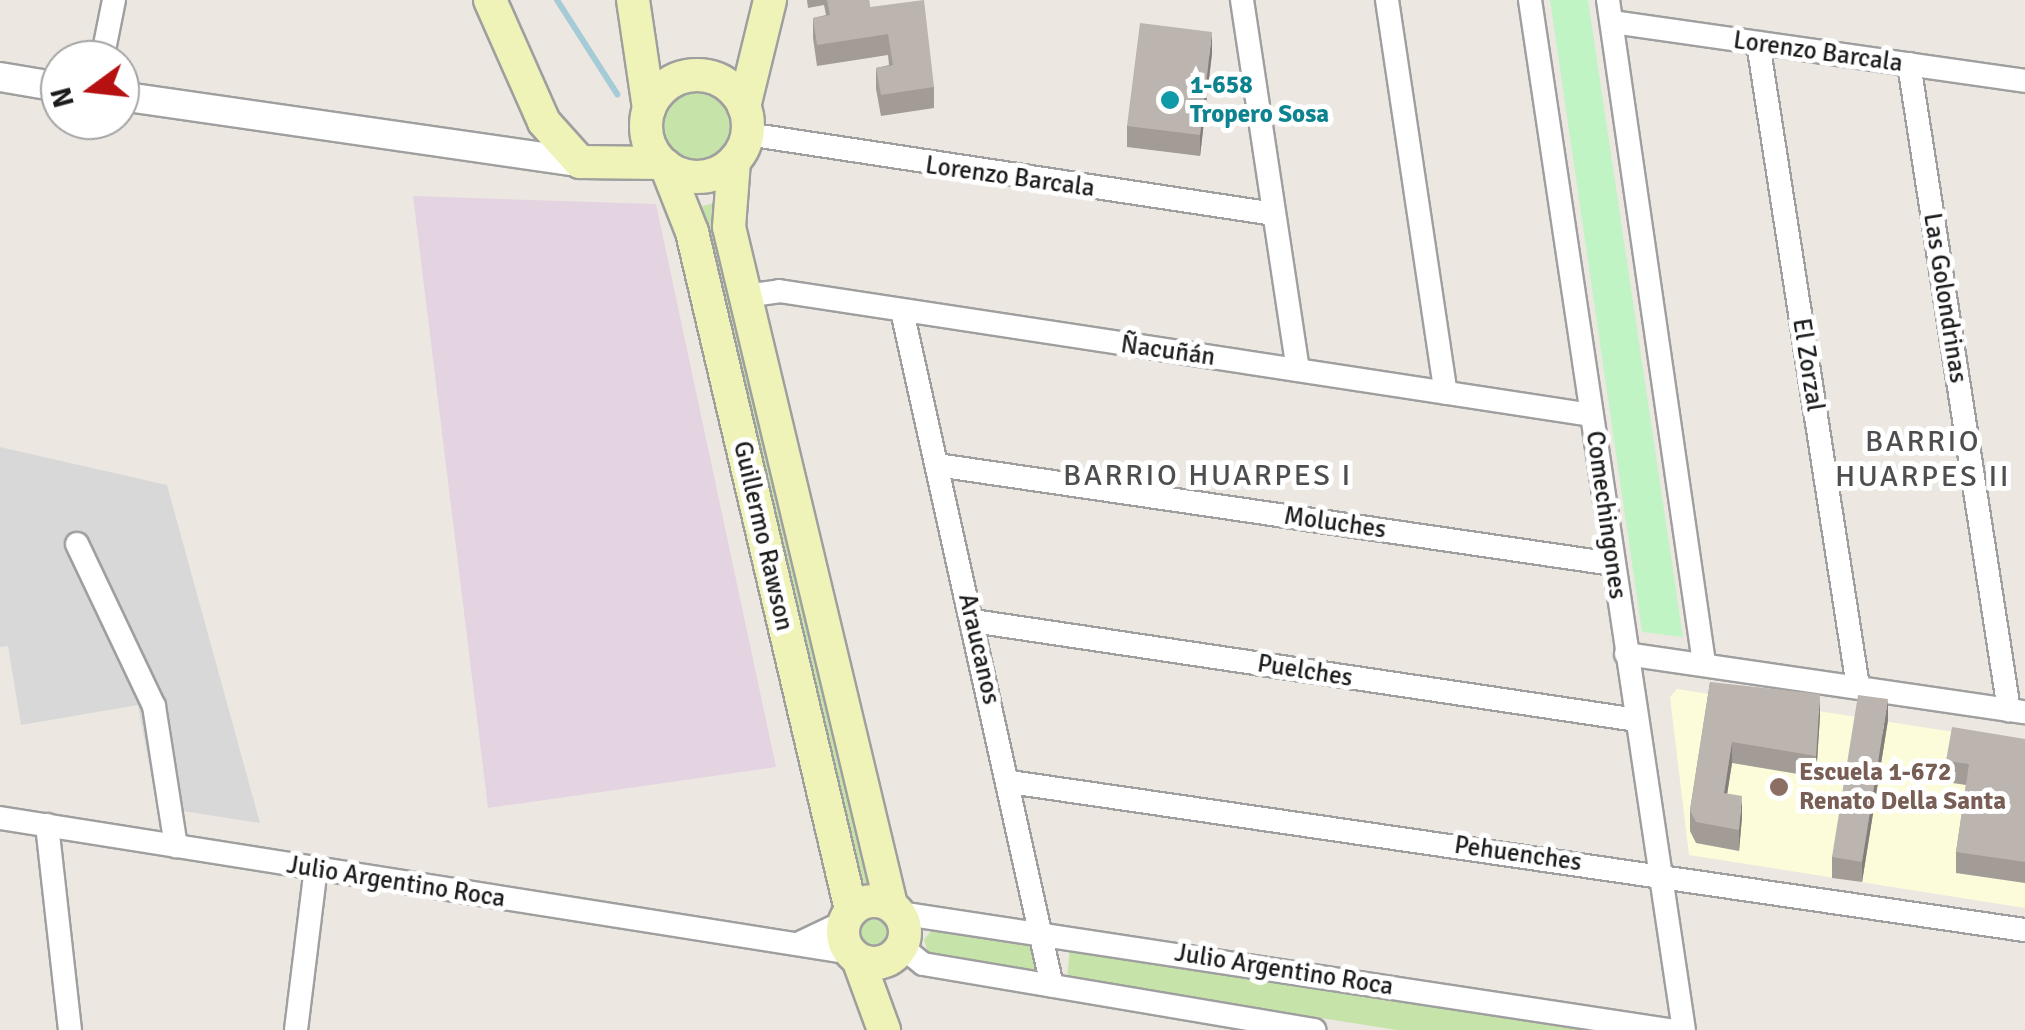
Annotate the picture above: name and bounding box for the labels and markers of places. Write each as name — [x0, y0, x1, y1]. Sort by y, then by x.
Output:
place label: 1-658 Tropero Sosa — [1190, 71, 1329, 130]
marker: 1-658 Tropero Sosa — [1159, 89, 1181, 111]
place label: Escuela 1-672 Renato Della Santa — [1799, 758, 2006, 817]
marker: Escuela 1-672 Renato Della Santa — [1768, 776, 1790, 798]

